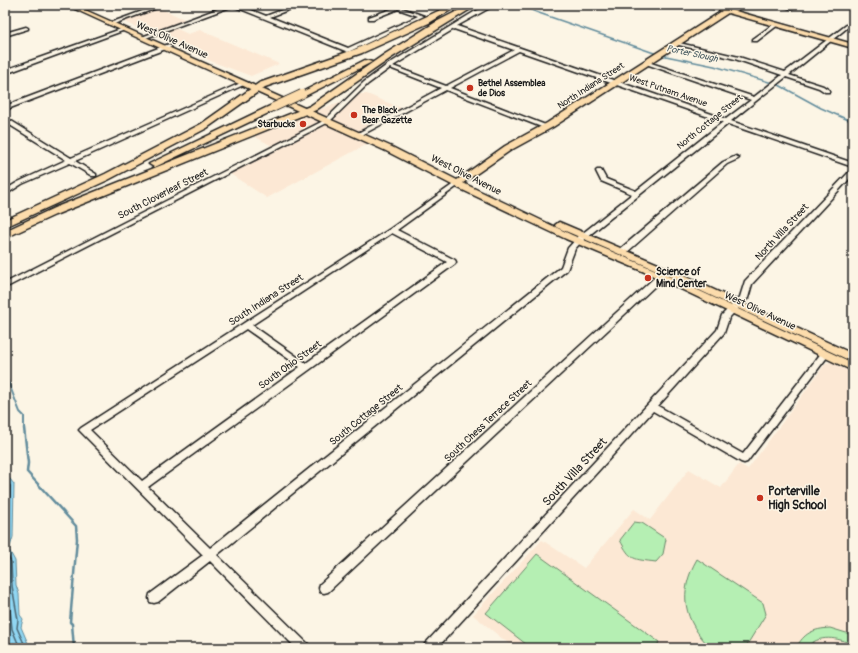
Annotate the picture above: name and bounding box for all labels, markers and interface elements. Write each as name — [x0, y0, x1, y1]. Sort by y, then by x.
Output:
street label: West Olive Avenue — [134, 19, 210, 61]
water label: Porter Slough — [666, 43, 719, 65]
street label: North Indiana Street — [556, 60, 627, 112]
street label: West Putnam Avenue — [628, 72, 709, 110]
place label: Bethel Assemblea de Dios — [478, 78, 546, 99]
marker: Bethel Assemblea de Dios — [465, 83, 475, 93]
street label: North Cottage Street — [675, 92, 745, 152]
place label: The Black Bear Gazette — [361, 105, 412, 126]
marker: The Black Bear Gazette — [349, 110, 359, 120]
place label: Starbucks — [257, 119, 296, 130]
marker: Starbucks — [298, 119, 308, 129]
street label: West Olive Avenue — [429, 152, 503, 198]
street label: South Cloverleaf Street — [116, 166, 211, 222]
street label: North Villa Street — [753, 200, 812, 263]
place label: Science of Mind Center — [656, 266, 707, 290]
street label: South Indiana Street — [227, 271, 306, 329]
marker: Science of Mind Center — [643, 273, 653, 283]
street label: West Olive Avenue — [722, 289, 798, 333]
street label: South Ohio Street — [256, 338, 325, 392]
street label: South Chess Terrace Street — [442, 377, 535, 465]
street label: South Cottage Street — [327, 381, 406, 448]
street label: South Villa Street — [539, 434, 611, 509]
place label: Porterville High School — [768, 484, 827, 513]
marker: Porterville High School — [755, 493, 765, 503]

